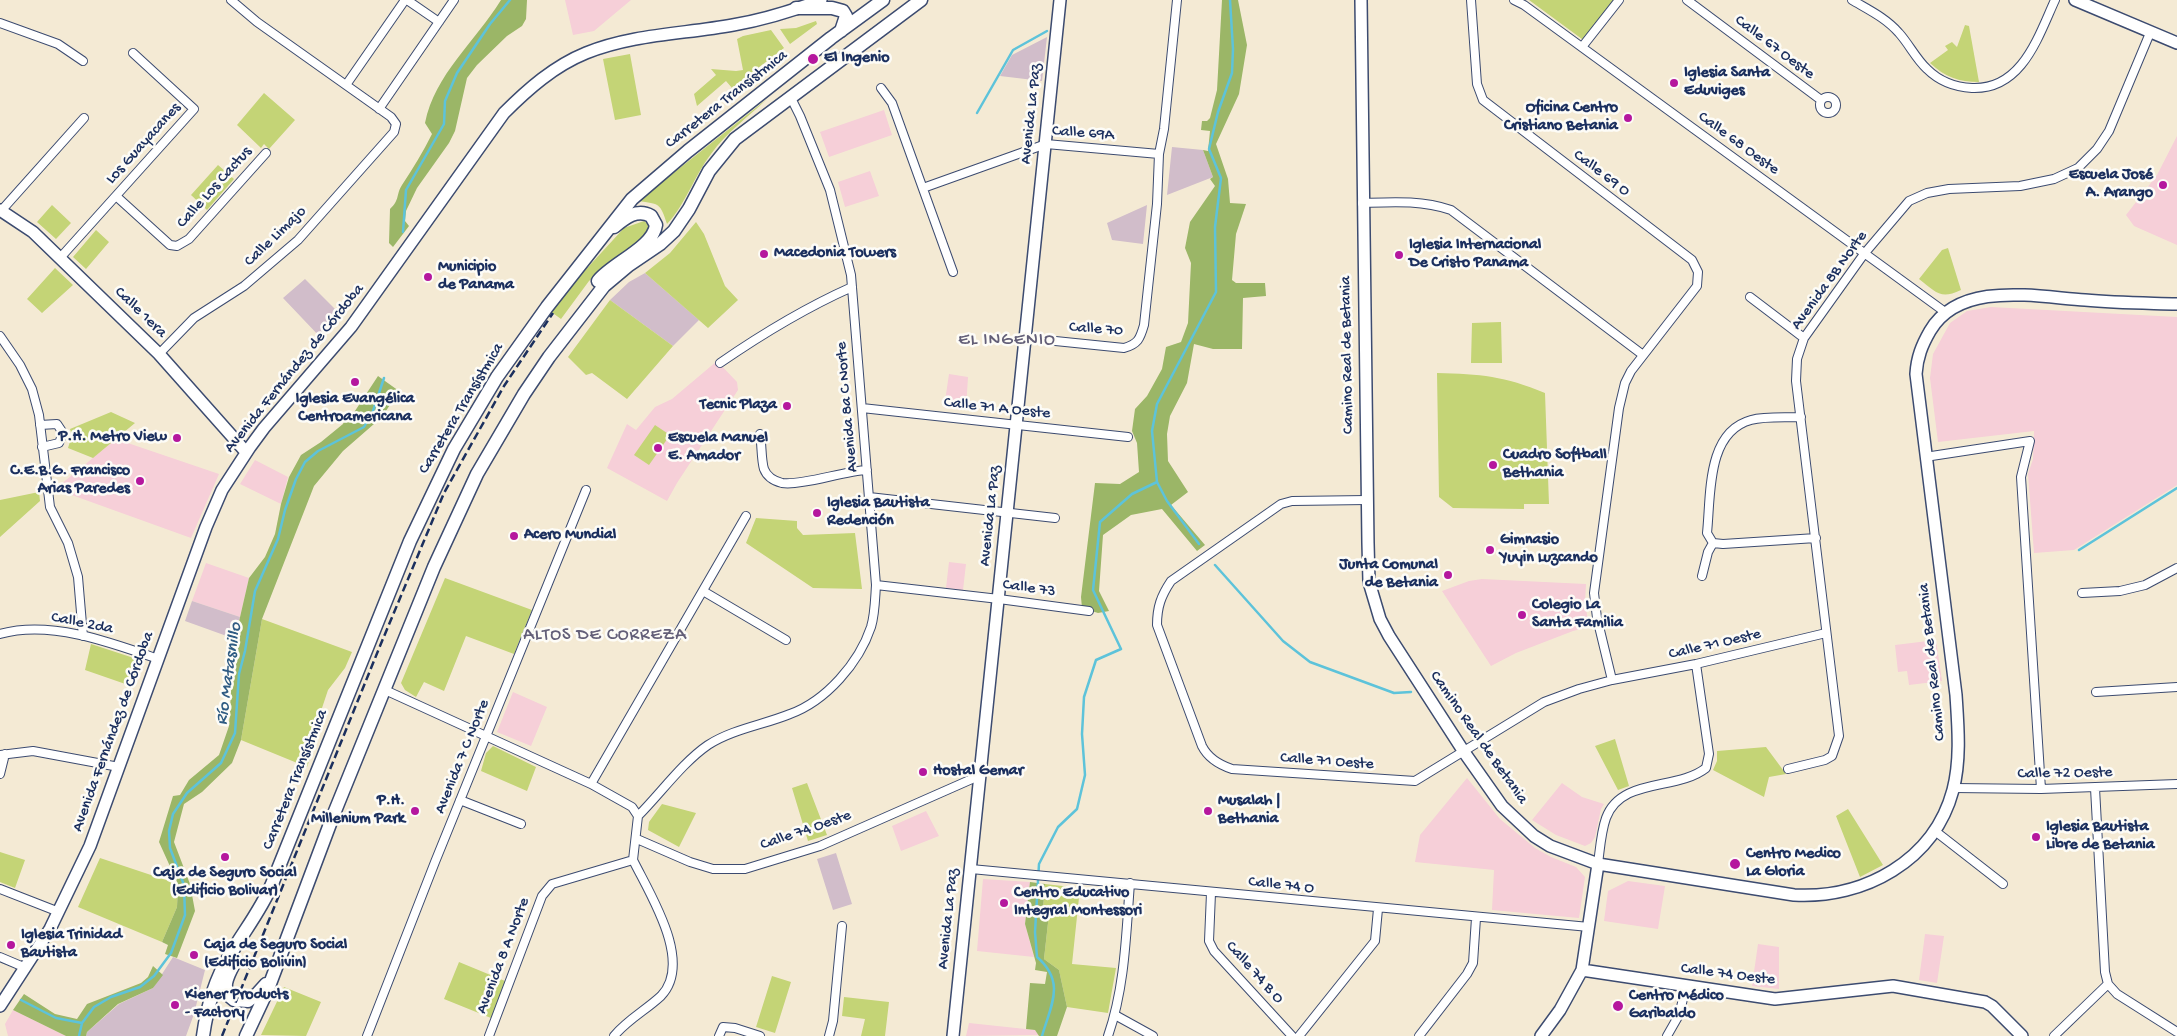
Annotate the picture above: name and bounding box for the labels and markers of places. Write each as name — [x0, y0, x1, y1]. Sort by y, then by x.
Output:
place label: El Ingenio — [824, 49, 889, 69]
marker: El Ingenio — [806, 52, 820, 66]
place label: Iglesia Santa Eduviges — [1684, 64, 1770, 102]
marker: Iglesia Santa Eduviges — [1668, 77, 1680, 89]
place label: Oficina Centro Cristiano Betania — [1504, 99, 1618, 137]
marker: Oficina Centro Cristiano Betania — [1622, 112, 1634, 124]
place label: Escuela José A. Arango — [2069, 166, 2153, 204]
marker: Escuela José A. Arango — [2157, 179, 2169, 191]
place label: Iglesia Internacional De Cristo Panama — [1409, 236, 1541, 274]
place label: Macedonia Towers — [774, 244, 896, 264]
marker: Macedonia Towers — [758, 248, 770, 260]
marker: Iglesia Internacional De Cristo Panama — [1393, 249, 1405, 261]
place label: Municipio de Panama — [438, 258, 514, 296]
marker: Municipio de Panama — [422, 271, 434, 283]
marker: Iglesia Evangélica Centroamericana — [349, 376, 361, 388]
place label: Iglesia Evangélica Centroamericana — [296, 390, 414, 428]
place label: Tecnic Plaza — [700, 396, 777, 416]
marker: Tecnic Plaza — [781, 400, 793, 412]
place label: P.H. Metro View — [59, 428, 167, 448]
place label: Escuela Manuel E. Amador — [668, 429, 768, 467]
marker: P.H. Metro View — [171, 432, 183, 444]
marker: Escuela Manuel E. Amador — [652, 442, 664, 454]
place label: Cuadro Softball Bethania — [1503, 446, 1607, 484]
marker: Cuadro Softball Bethania — [1487, 459, 1499, 471]
place label: C.E.B.G. Francisco Arias Paredes — [10, 462, 130, 500]
marker: C.E.B.G. Francisco Arias Paredes — [134, 475, 146, 487]
place label: Iglesia Bautista Redención — [827, 494, 930, 532]
marker: Iglesia Bautista Redención — [811, 507, 823, 519]
place label: Acero Mundial — [524, 526, 616, 546]
marker: Acero Mundial — [508, 530, 520, 542]
place label: Gimnasio Yuyin Luzcando — [1500, 531, 1598, 569]
marker: Gimnasio Yuyin Luzcando — [1484, 544, 1496, 556]
place label: Junta Comunal de Betania — [1339, 556, 1438, 594]
marker: Junta Comunal de Betania — [1442, 569, 1454, 581]
place label: Colegio La Santa Familia — [1532, 596, 1623, 634]
marker: Colegio La Santa Familia — [1516, 609, 1528, 621]
place label: Hostal Gemar — [933, 762, 1023, 782]
marker: Hostal Gemar — [917, 766, 929, 778]
place label: P.H. Millenium Park — [311, 792, 405, 830]
place label: Musalah | Bethania — [1218, 792, 1280, 830]
marker: P.H. Millenium Park — [409, 805, 421, 817]
marker: Musalah | Bethania — [1202, 805, 1214, 817]
place label: Iglesia Bautista Libre de Betania — [2046, 818, 2155, 856]
marker: Iglesia Bautista Libre de Betania — [2030, 831, 2042, 843]
place label: Centro Medico La Gloria — [1746, 845, 1841, 883]
marker: Caja de Seguro Social (Edificio Bolivar) — [219, 851, 231, 863]
marker: Centro Medico La Gloria — [1728, 857, 1742, 871]
place label: Caja de Seguro Social (Edificio Bolivar) — [153, 864, 297, 902]
place label: Centro Educativo Integral Montessori — [1014, 884, 1142, 922]
marker: Centro Educativo Integral Montessori — [998, 897, 1010, 909]
place label: Iglesia Trinidad Bautista — [21, 926, 122, 964]
place label: Caja de Seguro Social (Edificio Bolivin) — [204, 936, 347, 974]
marker: Iglesia Trinidad Bautista — [5, 939, 17, 951]
marker: Caja de Seguro Social (Edificio Bolivin) — [188, 949, 200, 961]
place label: Kiener Products - Factory — [185, 986, 288, 1024]
place label: Centro Médico Garibaldo — [1629, 987, 1724, 1025]
marker: Kiener Products - Factory — [169, 999, 181, 1011]
marker: Centro Médico Garibaldo — [1611, 999, 1625, 1013]

